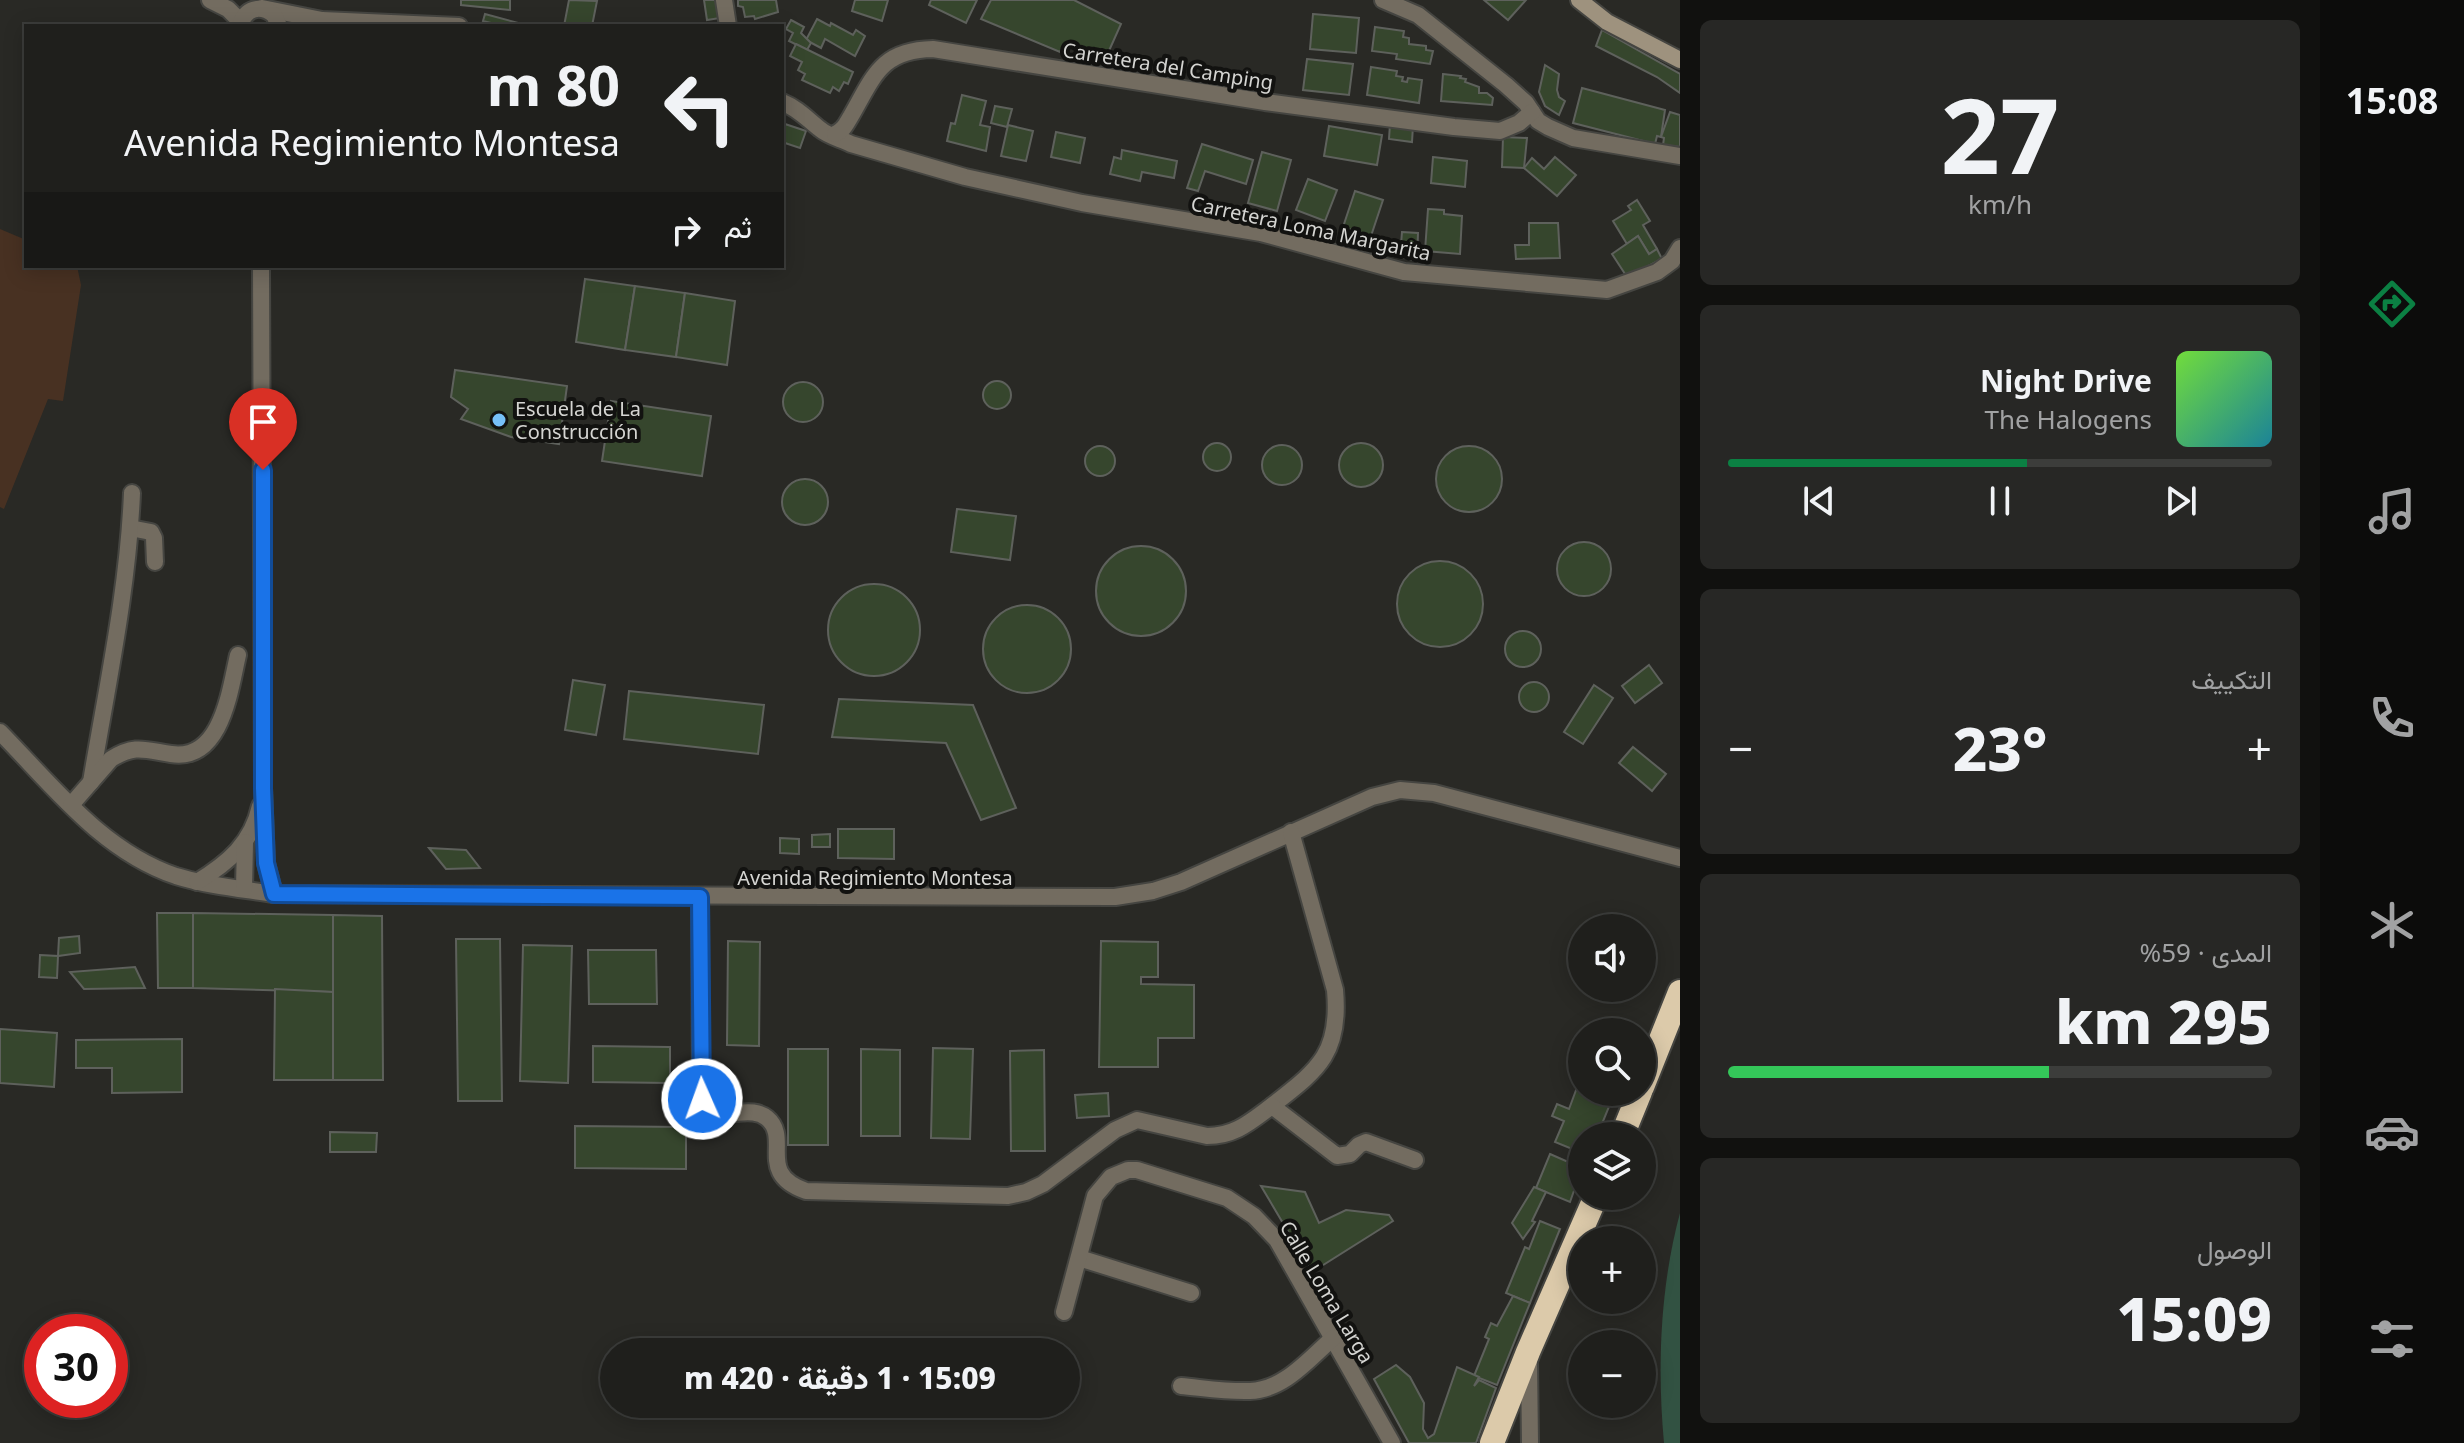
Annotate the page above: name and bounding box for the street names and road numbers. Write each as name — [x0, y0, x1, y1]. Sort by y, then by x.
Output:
street label: Carretera del Camping — [1061, 36, 1275, 96]
street label: Carretera Loma Margarita — [1189, 189, 1433, 267]
street label: Avenida Regimiento Montesa — [737, 864, 1013, 891]
street label: Calle Loma Larga — [1274, 1216, 1380, 1368]

